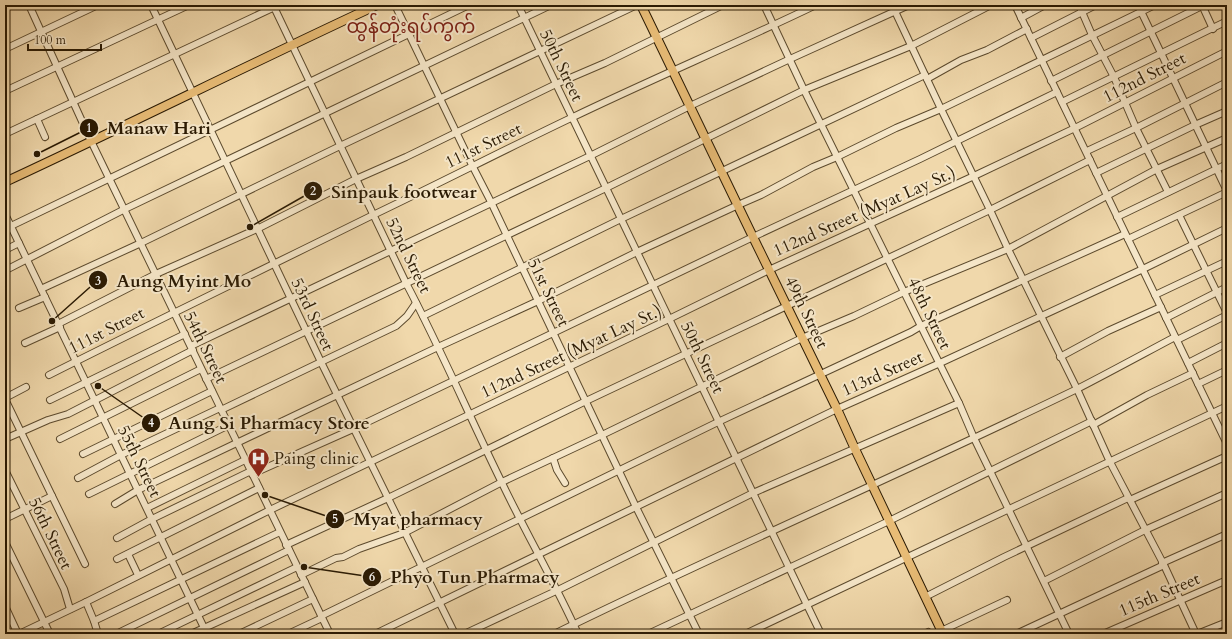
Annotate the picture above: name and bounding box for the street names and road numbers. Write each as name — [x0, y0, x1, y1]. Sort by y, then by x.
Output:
street label: 50th Street — [534, 25, 589, 106]
street label: 112nd Street — [1099, 46, 1190, 108]
street label: 111st Street — [441, 117, 526, 174]
street label: 112nd Street (Myat Lay St.) — [769, 161, 959, 262]
street label: 52nd Street — [380, 214, 437, 297]
street label: 51st Street — [522, 254, 575, 331]
street label: 49th Street — [779, 272, 834, 353]
street label: 48th Street — [902, 273, 957, 354]
street label: 53rd Street — [286, 274, 340, 355]
street label: 112nd Street (Myat Lay St.) — [477, 299, 665, 404]
street label: 111st Street — [64, 301, 149, 359]
street label: 54th Street — [178, 307, 233, 388]
street label: 50th Street — [675, 317, 730, 398]
street label: 113rd Street — [838, 345, 927, 402]
street label: 55th Street — [112, 421, 167, 502]
street label: 56th Street — [23, 493, 78, 574]
street label: 115th Street — [1115, 567, 1204, 622]

